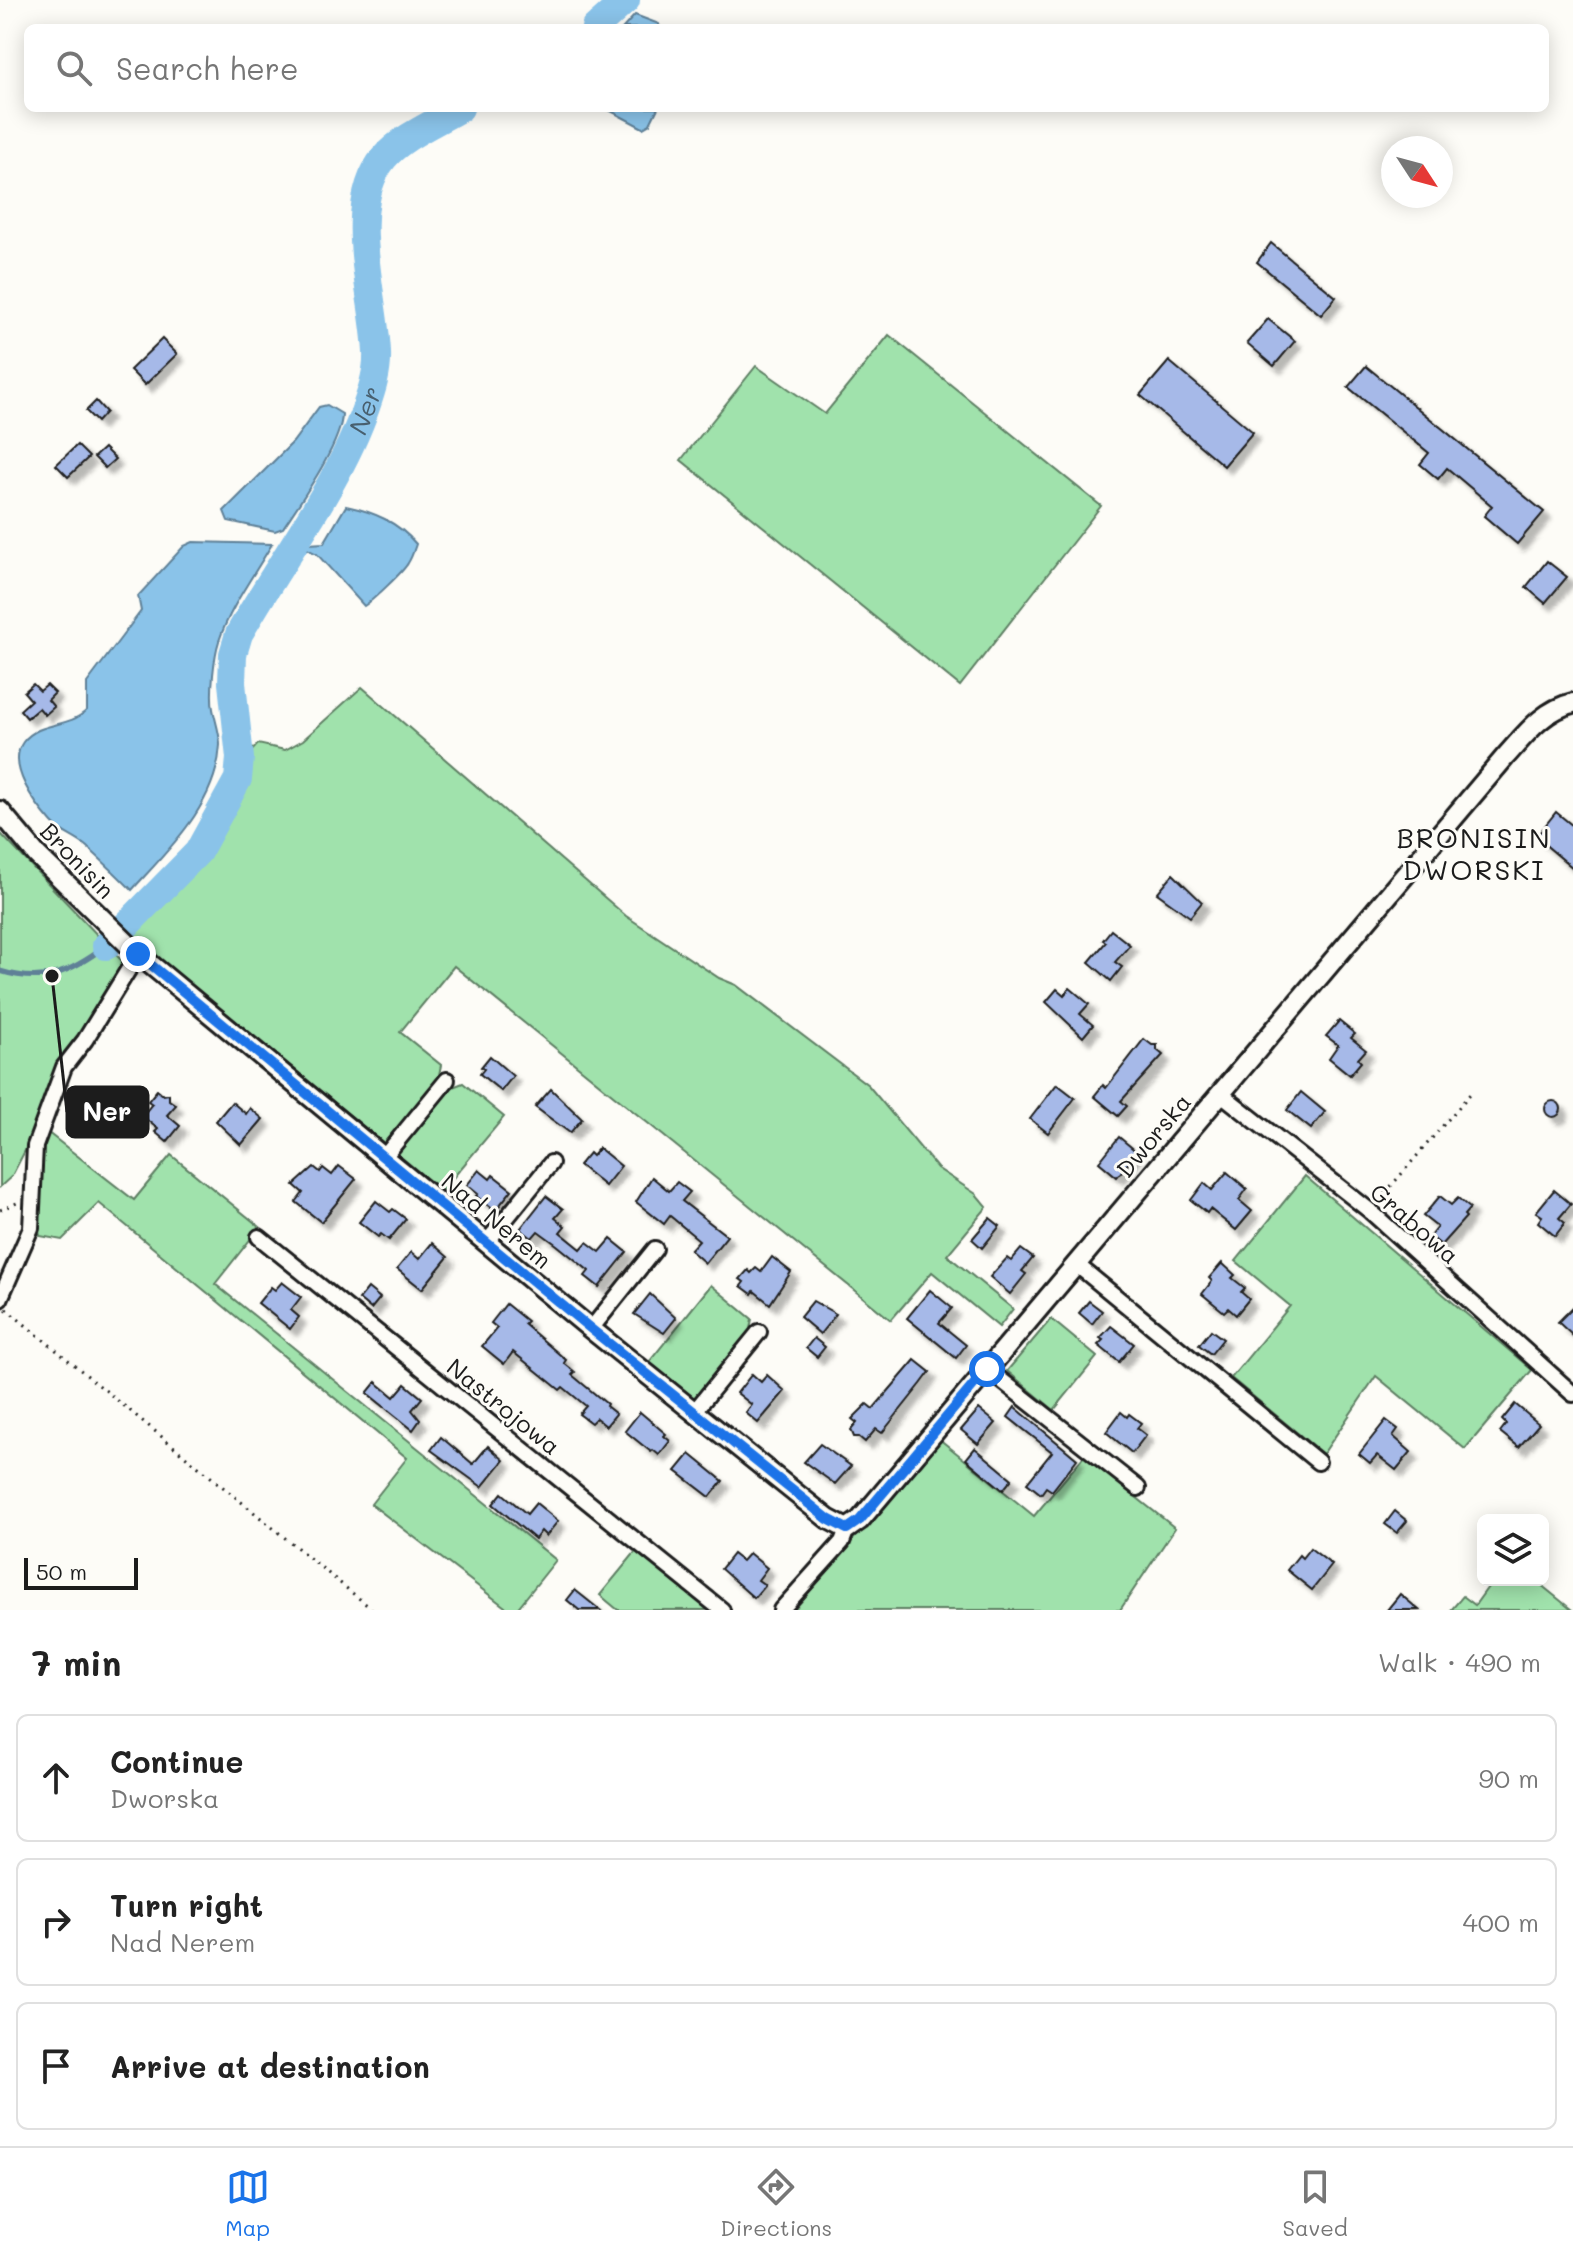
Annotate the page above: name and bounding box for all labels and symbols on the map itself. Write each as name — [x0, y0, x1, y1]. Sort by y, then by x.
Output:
north arrow — [1381, 136, 1453, 208]
water label: Ner — [340, 383, 389, 439]
street label: Bronisin — [34, 815, 122, 905]
district label: BRONISIN DWORSKI — [1396, 819, 1552, 887]
route end — [120, 936, 156, 972]
street label: Dworska — [1109, 1086, 1197, 1184]
callout: Ner — [67, 1087, 148, 1137]
text: Ner — [83, 1094, 131, 1128]
street label: Nad Nerem — [436, 1165, 558, 1275]
street label: Grabowa — [1364, 1176, 1466, 1270]
street label: Nastrojowa — [441, 1351, 567, 1461]
route start — [969, 1351, 1005, 1387]
scale bar — [24, 1554, 138, 1590]

